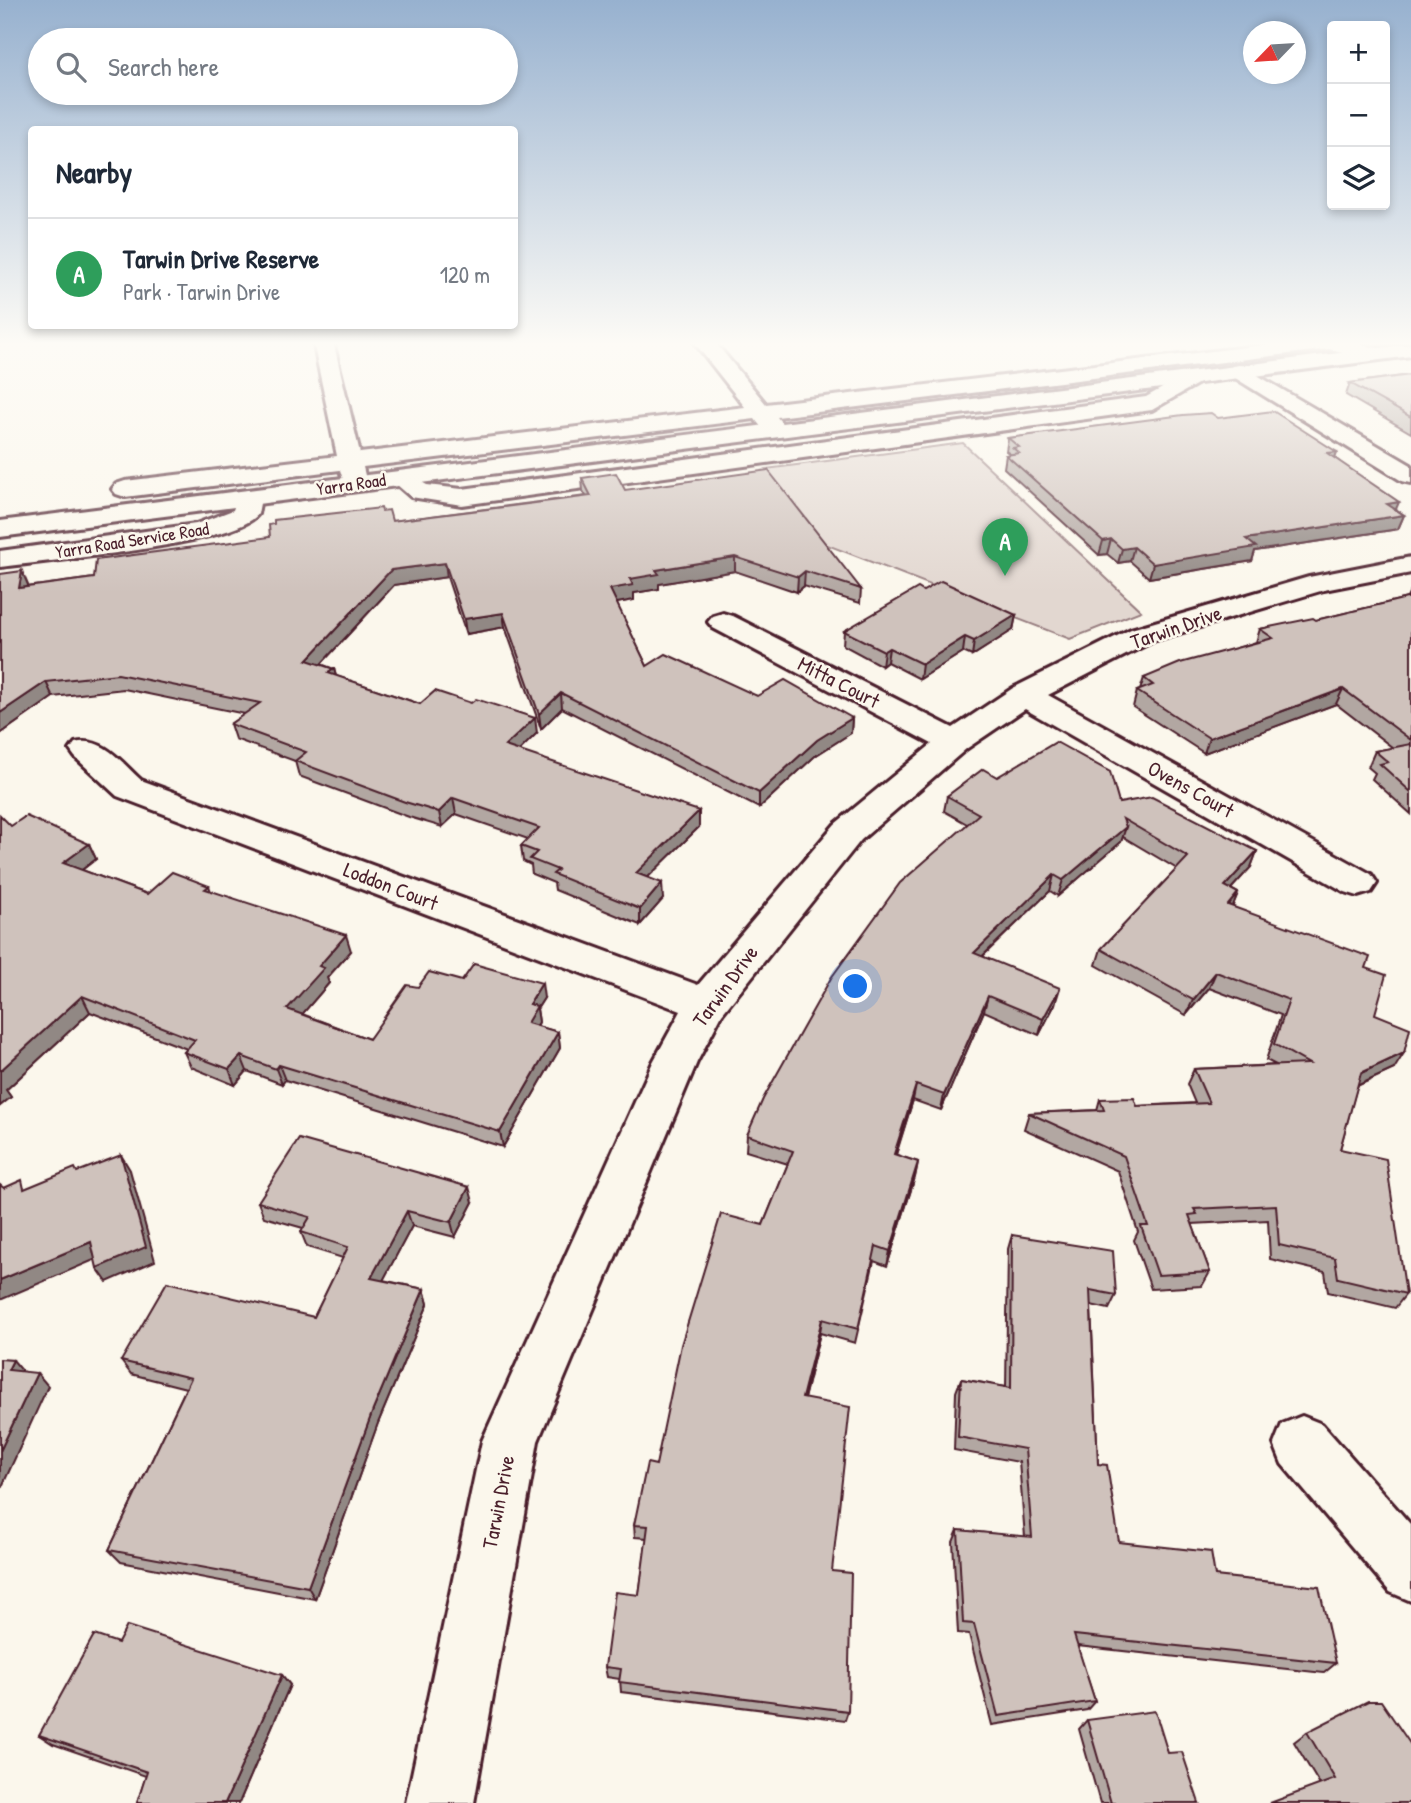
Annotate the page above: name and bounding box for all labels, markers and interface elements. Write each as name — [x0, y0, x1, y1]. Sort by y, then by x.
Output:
north arrow — [1243, 21, 1306, 84]
map controls — [1327, 21, 1390, 210]
button: + — [1327, 21, 1390, 84]
search box — [28, 28, 518, 105]
icon: search — [52, 48, 90, 86]
text: Search here — [108, 49, 219, 84]
button: − — [1327, 84, 1390, 147]
button: layers — [1327, 147, 1390, 210]
text: Nearby — [56, 152, 132, 192]
text: Tarwin Drive Reserve — [123, 241, 319, 276]
text: A — [73, 259, 85, 290]
text: 120 m — [440, 259, 490, 290]
text: Park · Tarwin Drive — [123, 276, 280, 307]
street label: Yarra Road — [315, 467, 387, 501]
street label: Yarra Road Service Road — [53, 516, 211, 564]
pin: A — [982, 518, 1028, 576]
street label: Tarwin Drive — [1127, 598, 1225, 656]
street label: Mitta Court — [793, 649, 886, 715]
street label: Ovens Court — [1143, 753, 1240, 825]
street label: Loddon Court — [340, 855, 443, 918]
street label: Tarwin Drive — [686, 939, 764, 1033]
your location — [838, 969, 872, 1003]
street label: Tarwin Drive — [475, 1453, 521, 1551]

